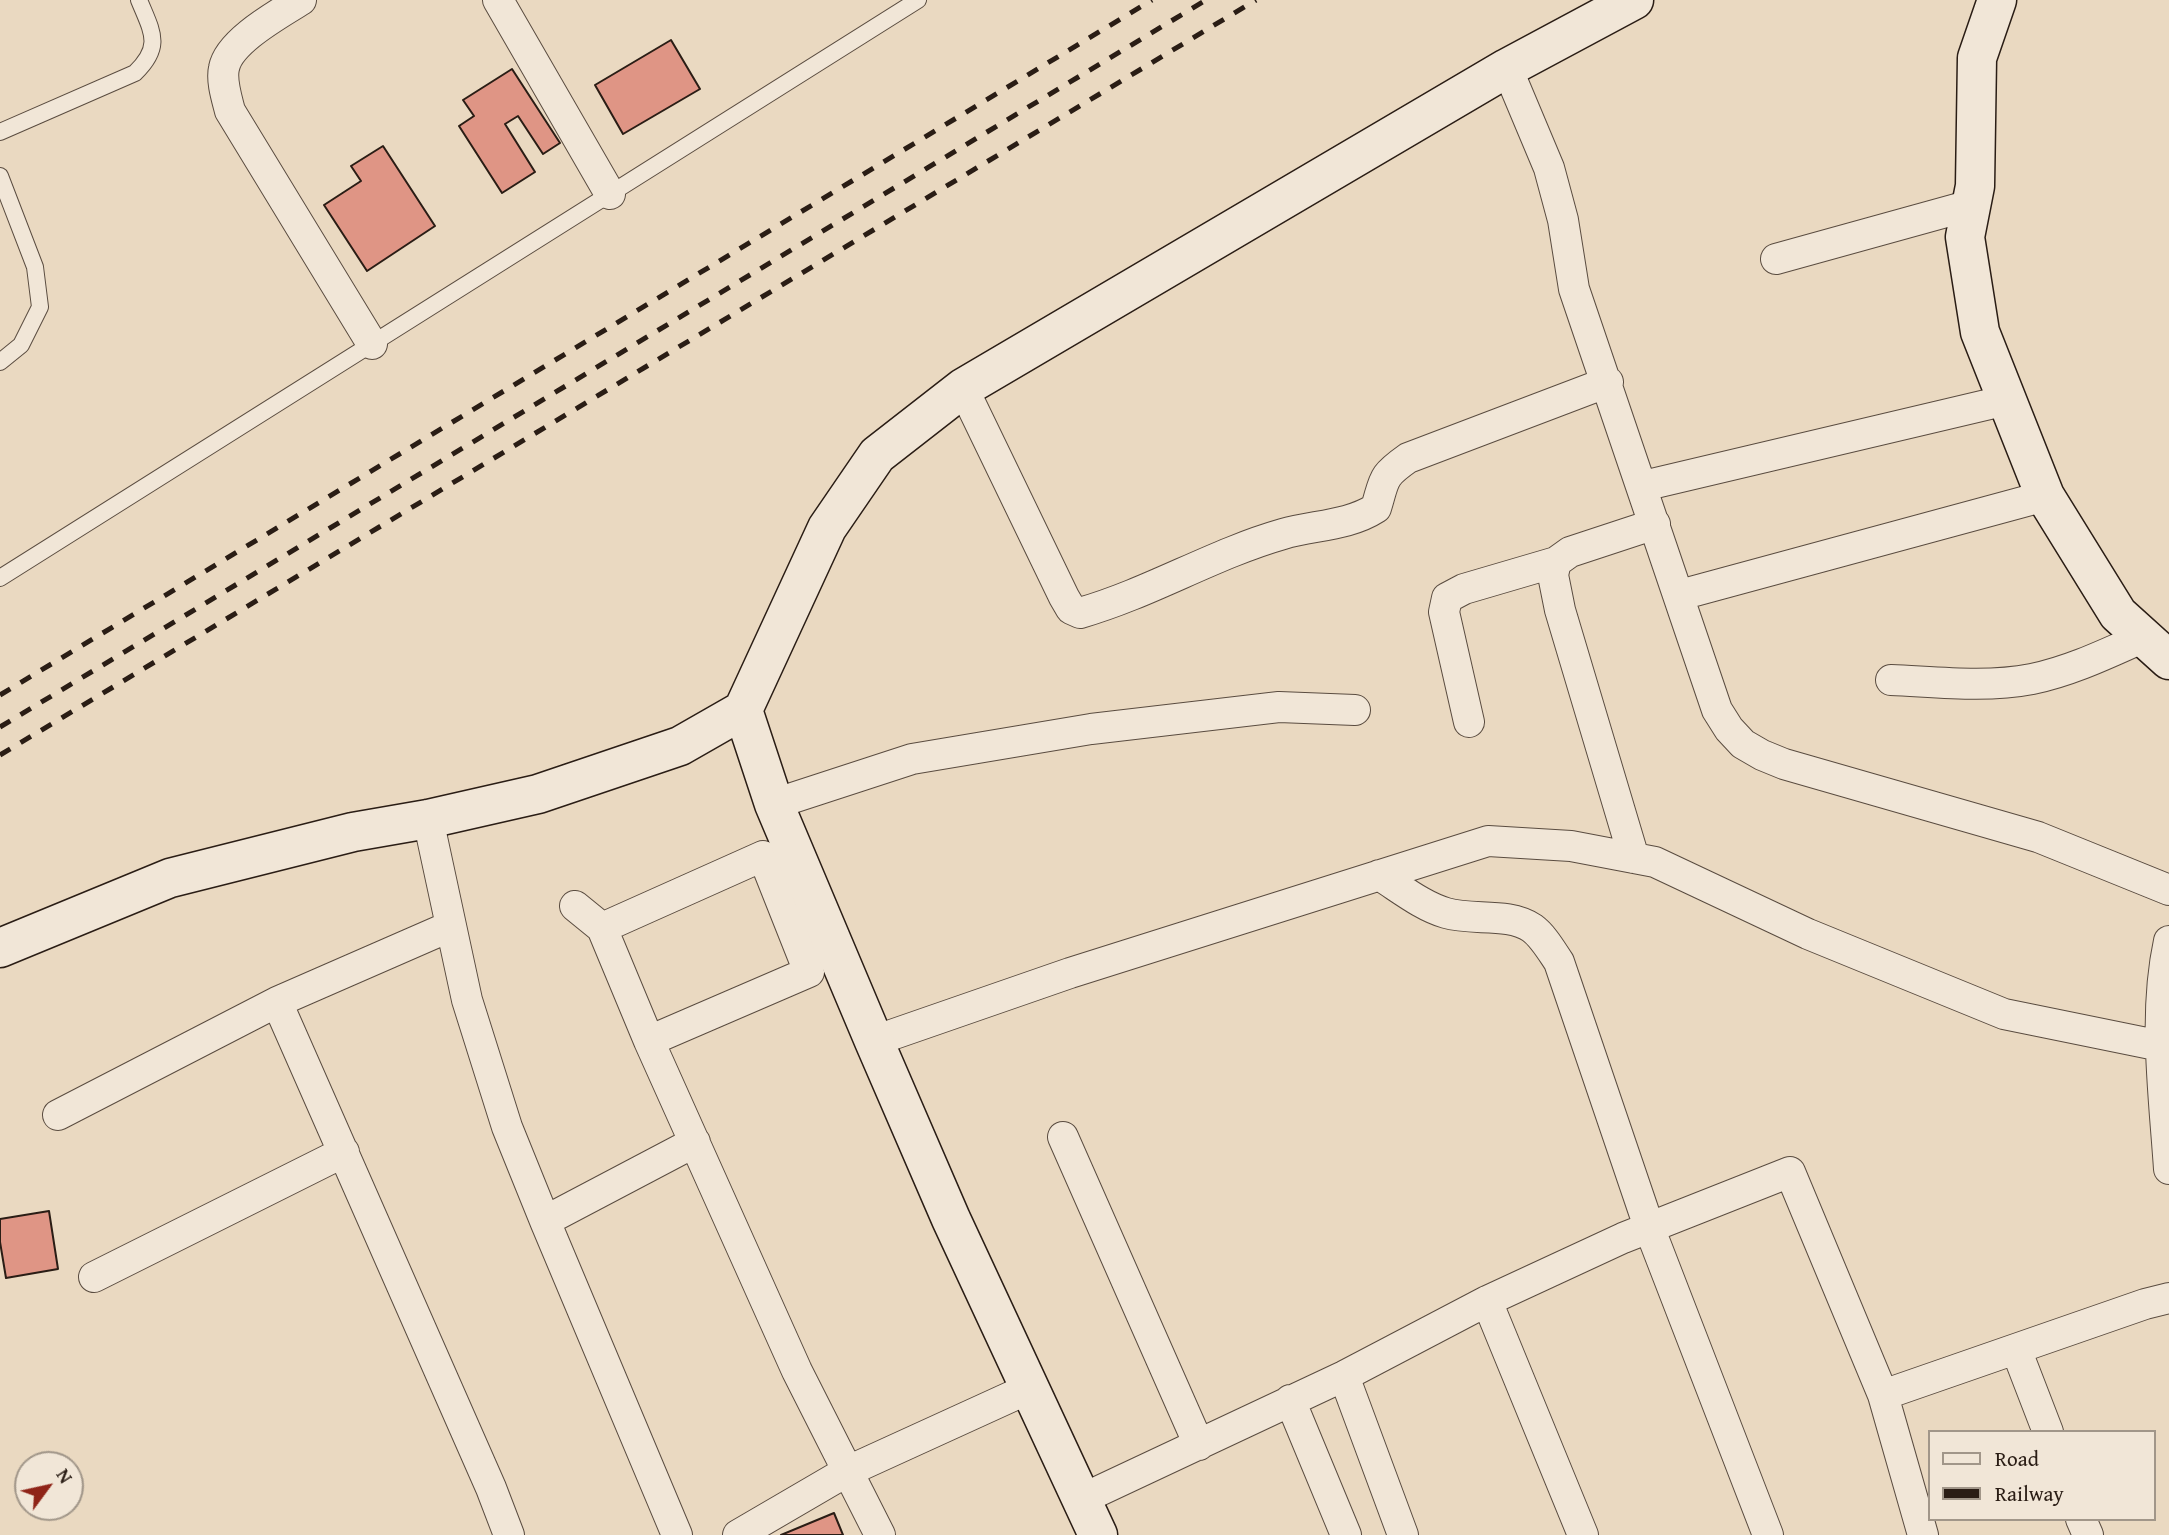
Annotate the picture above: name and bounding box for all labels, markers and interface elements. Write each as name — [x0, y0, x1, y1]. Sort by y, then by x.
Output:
legend — [1927, 1430, 2155, 1521]
text: Road — [1995, 1443, 2039, 1474]
north arrow — [14, 1451, 84, 1521]
text: N — [50, 1463, 80, 1489]
text: Railway — [1995, 1478, 2064, 1509]

